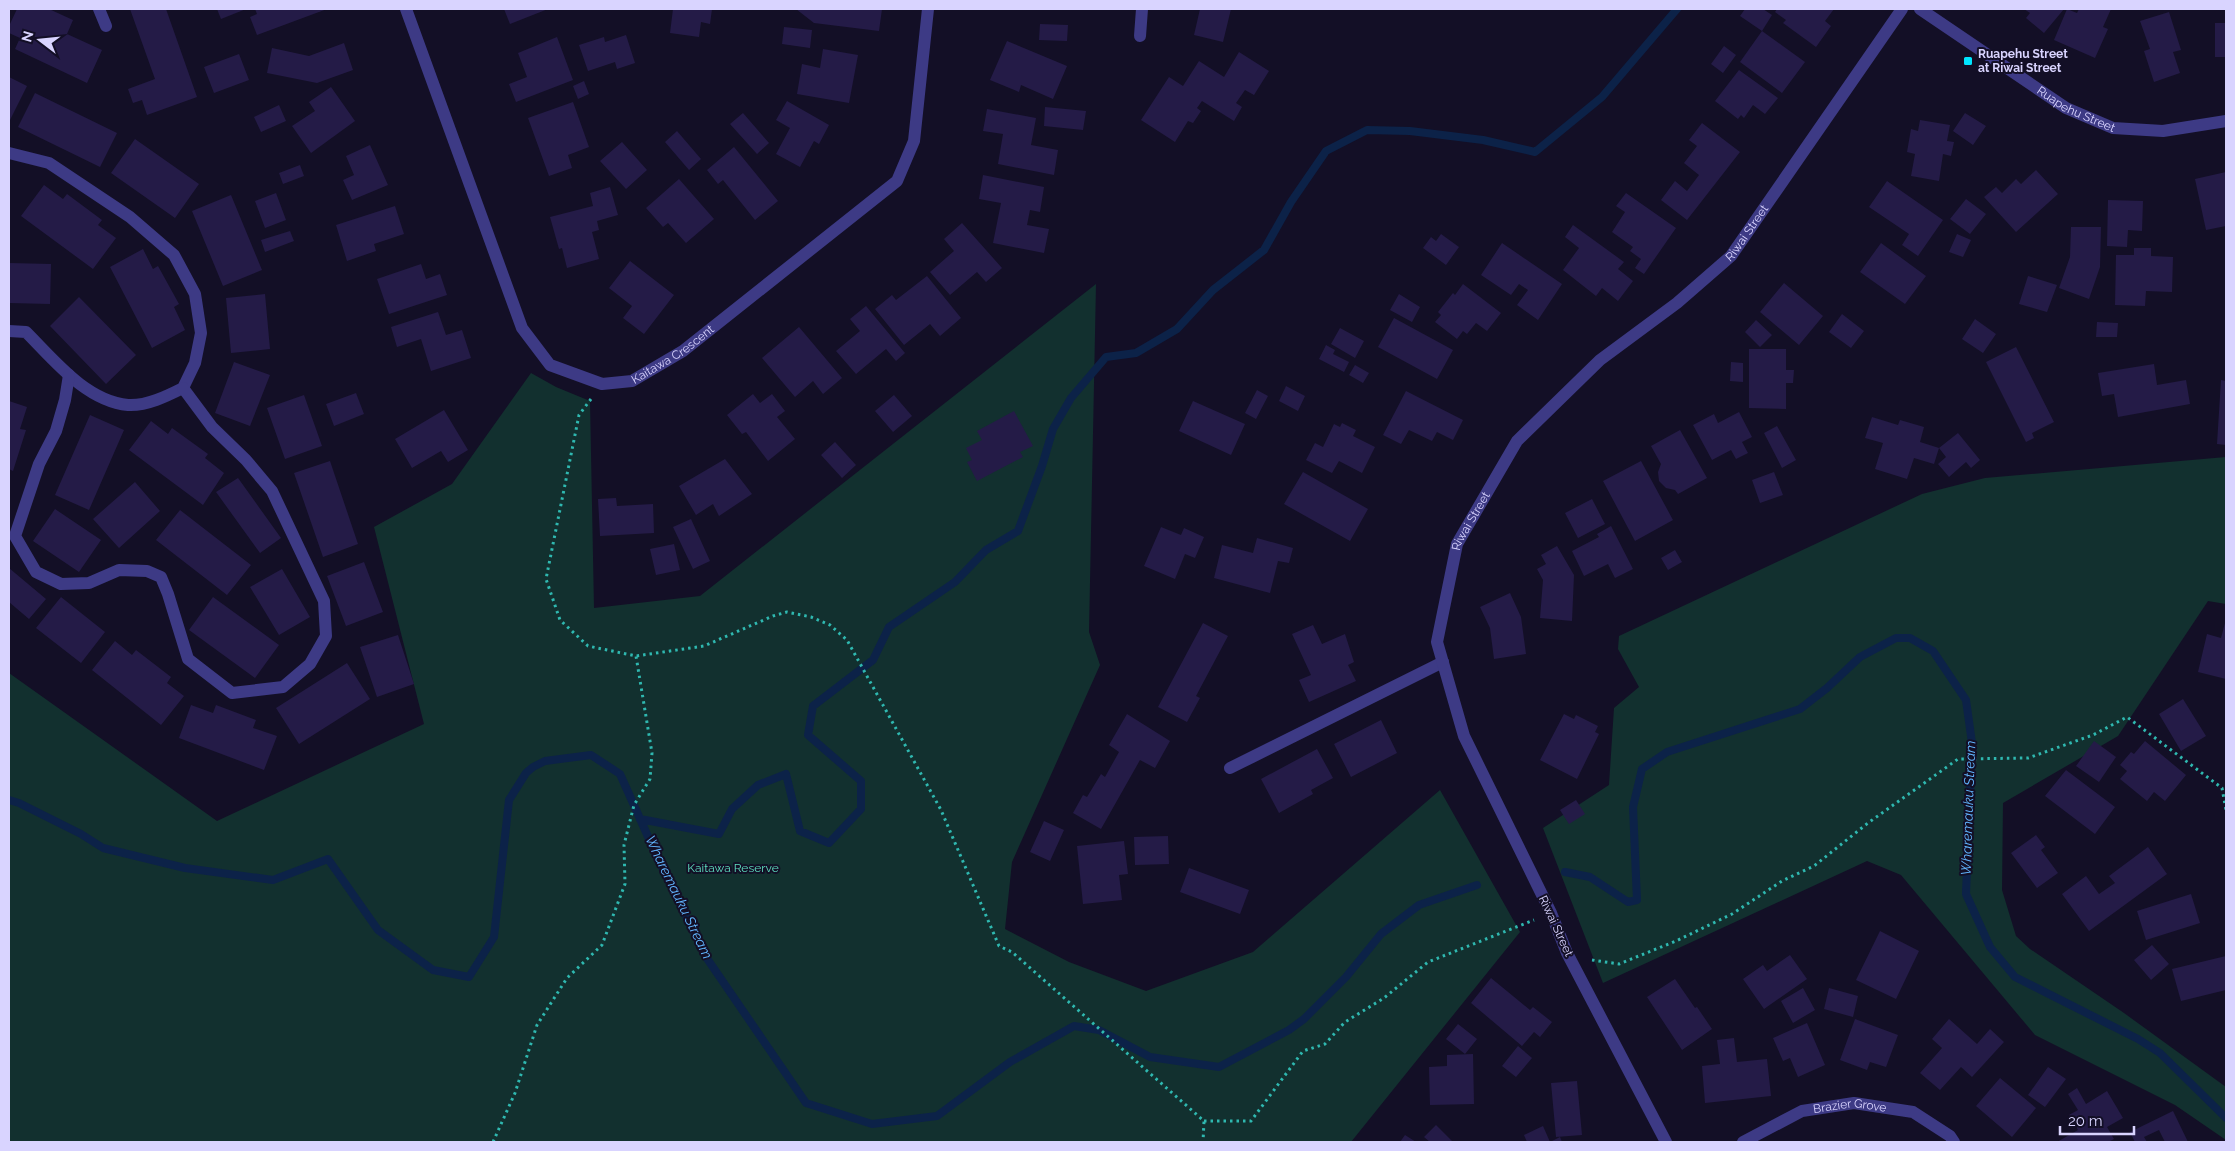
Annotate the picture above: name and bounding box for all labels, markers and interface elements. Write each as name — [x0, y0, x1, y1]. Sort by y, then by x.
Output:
north arrow — [15, 15, 65, 65]
text: N — [18, 29, 37, 44]
place label: Ruapehu Street at Riwai Street — [1978, 47, 2068, 75]
marker: Ruapehu Street at Riwai Street — [1962, 55, 1974, 67]
street label: Ruapehu Street — [2034, 83, 2117, 135]
street label: Riwai Street — [1723, 202, 1771, 264]
street label: Kaitawa Crescent — [629, 322, 717, 387]
street label: Riwai Street — [1449, 489, 1493, 552]
water label: Wharemauku Stream — [1958, 740, 1978, 876]
water label: Wharemauku Stream — [642, 833, 716, 961]
park label: Kaitawa Reserve — [687, 861, 779, 875]
street label: Riwai Street — [1536, 893, 1576, 959]
street label: Brazier Grove — [1812, 1096, 1887, 1116]
scale bar — [2060, 1104, 2134, 1136]
text: 20 m — [2068, 1112, 2103, 1130]

